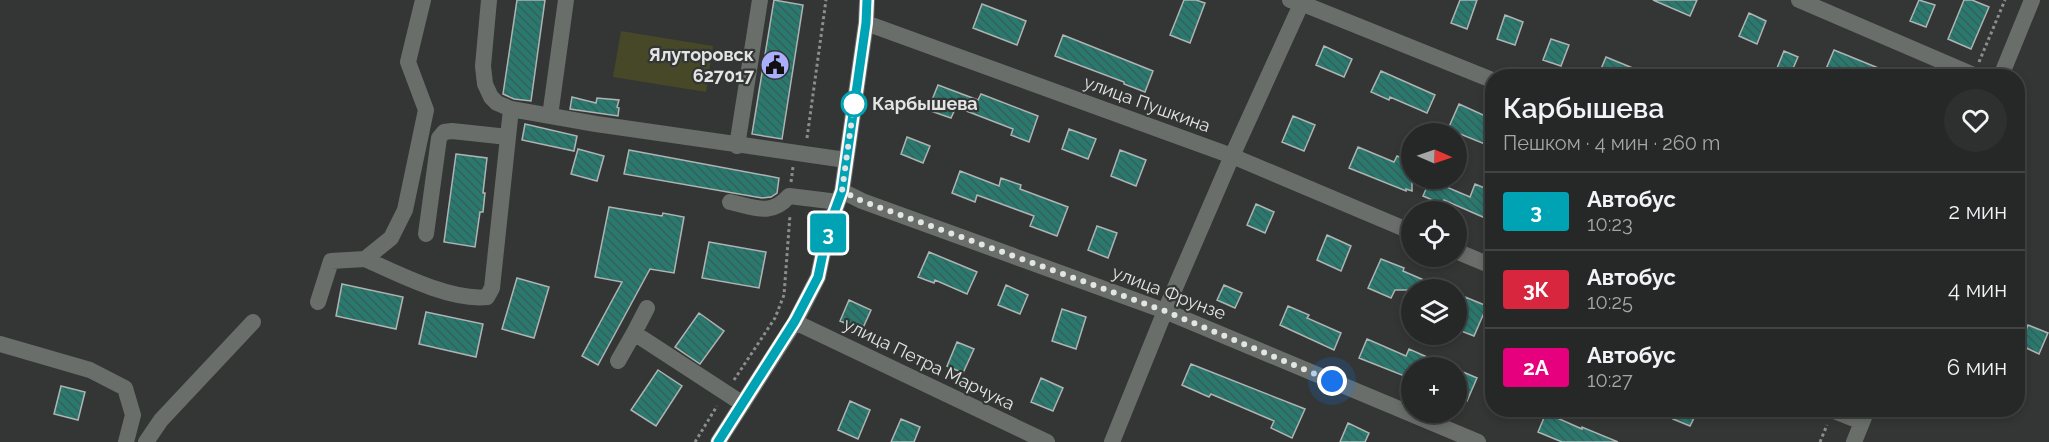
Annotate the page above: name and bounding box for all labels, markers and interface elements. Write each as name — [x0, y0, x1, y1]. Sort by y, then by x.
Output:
place label: Ялуторовск 627017 — [648, 44, 755, 86]
public building icon: Ялуторовск 627017 — [759, 49, 791, 81]
street label: улица Пушкина — [1081, 71, 1213, 136]
button: heart — [1944, 89, 2007, 152]
marker: Карбышева — [841, 91, 867, 117]
text: Карбышева — [1503, 92, 1664, 125]
place label: Карбышева — [872, 93, 978, 114]
north arrow — [1401, 123, 1467, 189]
map controls — [1401, 123, 1467, 423]
text: Пешком · 4 мин · 260 m — [1503, 131, 1721, 155]
text: Автобус — [1587, 186, 1676, 212]
text: 2 мин — [1949, 198, 2007, 224]
text: 3 — [1530, 199, 1542, 224]
button: locate — [1401, 201, 1467, 267]
text: 10:23 — [1587, 212, 1633, 236]
line badge: 3 — [808, 214, 848, 252]
text: 3 — [822, 221, 834, 246]
street label: улица Фрунзе — [1109, 261, 1229, 324]
text: Автобус — [1587, 264, 1676, 290]
text: 4 мин — [1948, 276, 2007, 302]
text: 3К — [1523, 277, 1549, 302]
button: layers — [1401, 279, 1467, 345]
text: 10:25 — [1587, 290, 1633, 314]
street label: улица Петра Марчука — [840, 313, 1018, 414]
text: Автобус — [1587, 342, 1676, 368]
text: 6 мин — [1947, 354, 2007, 380]
text: 2А — [1523, 355, 1549, 380]
button: + — [1401, 357, 1467, 423]
your location — [1317, 366, 1347, 396]
text: 10:27 — [1587, 368, 1633, 392]

